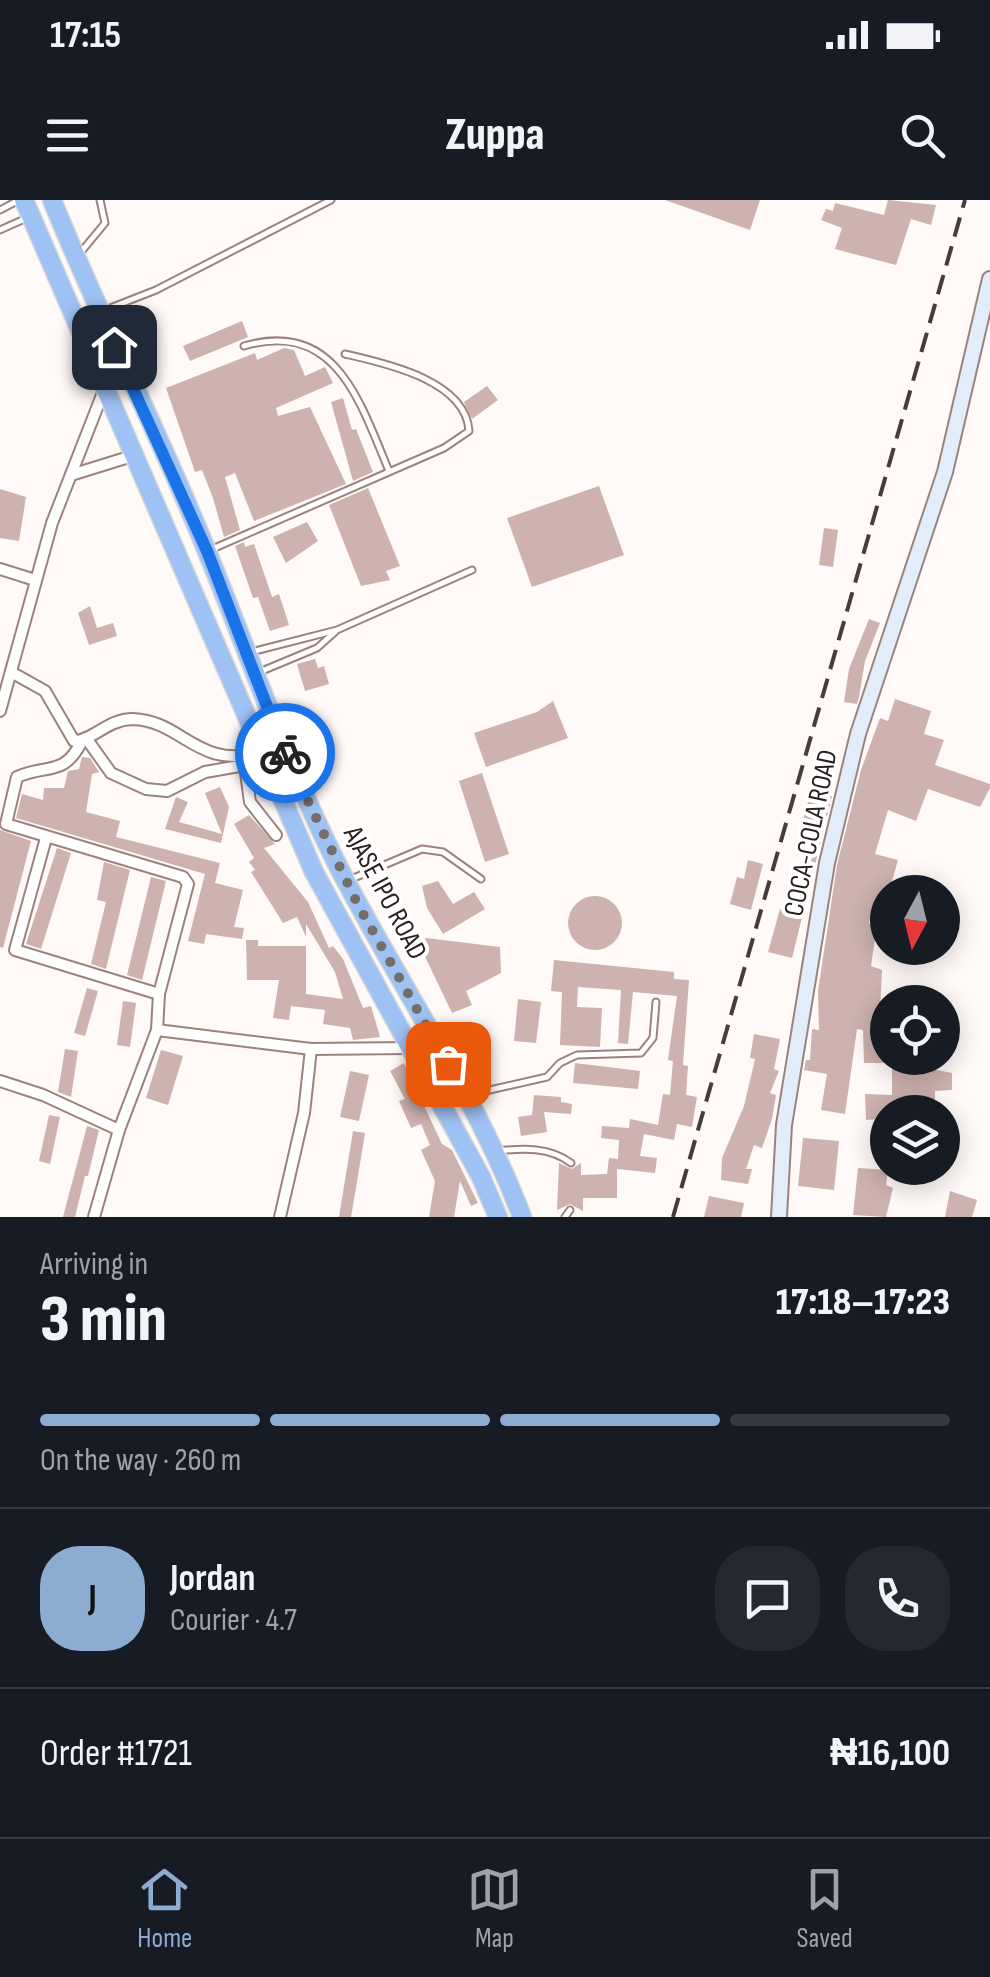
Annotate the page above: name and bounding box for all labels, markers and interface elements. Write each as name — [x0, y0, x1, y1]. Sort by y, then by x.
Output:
text: 17:15 — [50, 13, 121, 58]
icon: menu — [40, 108, 95, 163]
text: Zuppa — [446, 108, 544, 163]
icon: search — [895, 108, 950, 163]
pin — [72, 305, 157, 390]
icon: home — [87, 320, 142, 375]
courier — [235, 703, 335, 803]
icon: bike — [258, 726, 313, 781]
street label: COCA-COLA ROAD — [777, 747, 845, 919]
street label: AJASE IPO ROAD — [336, 820, 434, 965]
north arrow — [870, 875, 960, 965]
map controls — [870, 875, 960, 1185]
button: locate — [870, 985, 960, 1075]
pin — [406, 1022, 491, 1107]
icon: bag — [421, 1037, 476, 1092]
button: layers — [870, 1095, 960, 1185]
text: Arriving in — [40, 1245, 148, 1284]
text: 17:18–17:23 — [776, 1280, 950, 1325]
text: 3 min — [40, 1282, 167, 1360]
text: On the way · 260 m — [40, 1441, 241, 1480]
button: chat — [715, 1546, 820, 1651]
button: phone — [845, 1546, 950, 1651]
text: Jordan — [170, 1556, 255, 1601]
text: J — [88, 1576, 97, 1621]
text: Courier · 4.7 — [170, 1601, 297, 1640]
text: Order #1721 — [40, 1731, 192, 1776]
text: ₦16,100 — [830, 1731, 950, 1776]
tab: Home — [137, 1862, 192, 1955]
tab: Map — [467, 1862, 522, 1955]
tab: Saved — [797, 1862, 853, 1955]

